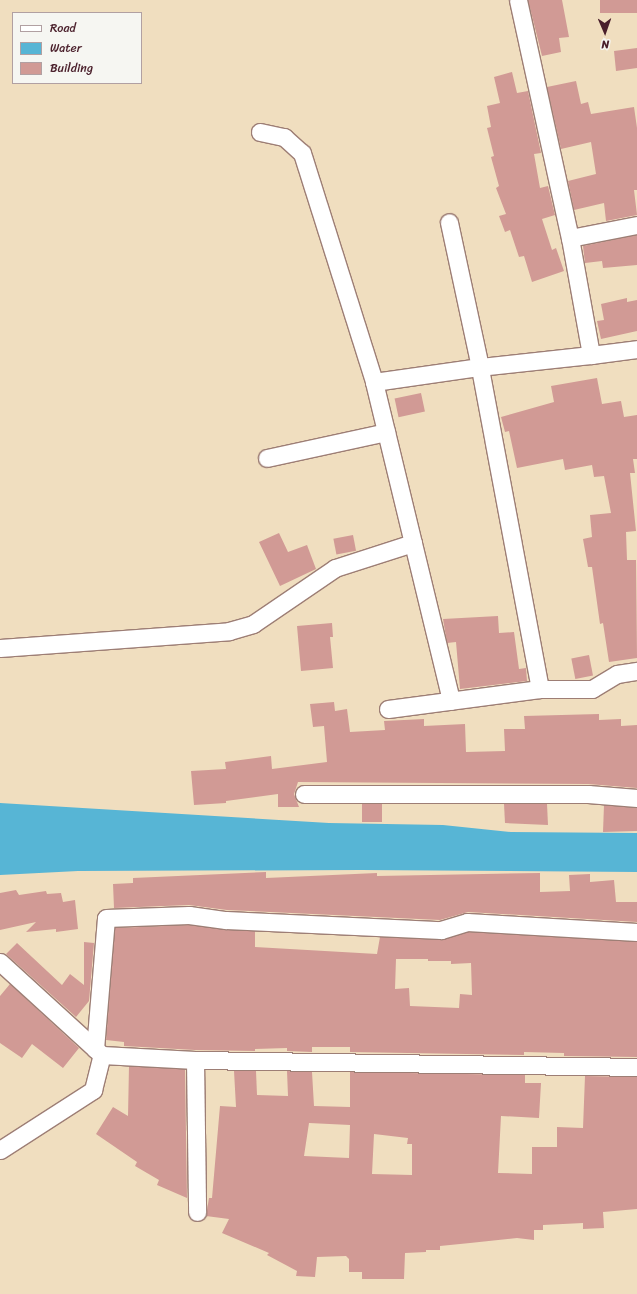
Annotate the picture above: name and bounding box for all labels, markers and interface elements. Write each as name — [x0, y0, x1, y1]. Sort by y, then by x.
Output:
legend — [12, 12, 142, 84]
north arrow — [585, 12, 625, 52]
text: Road — [50, 17, 76, 39]
text: N — [601, 35, 610, 54]
text: Water — [50, 37, 82, 59]
text: Building — [50, 57, 93, 79]

